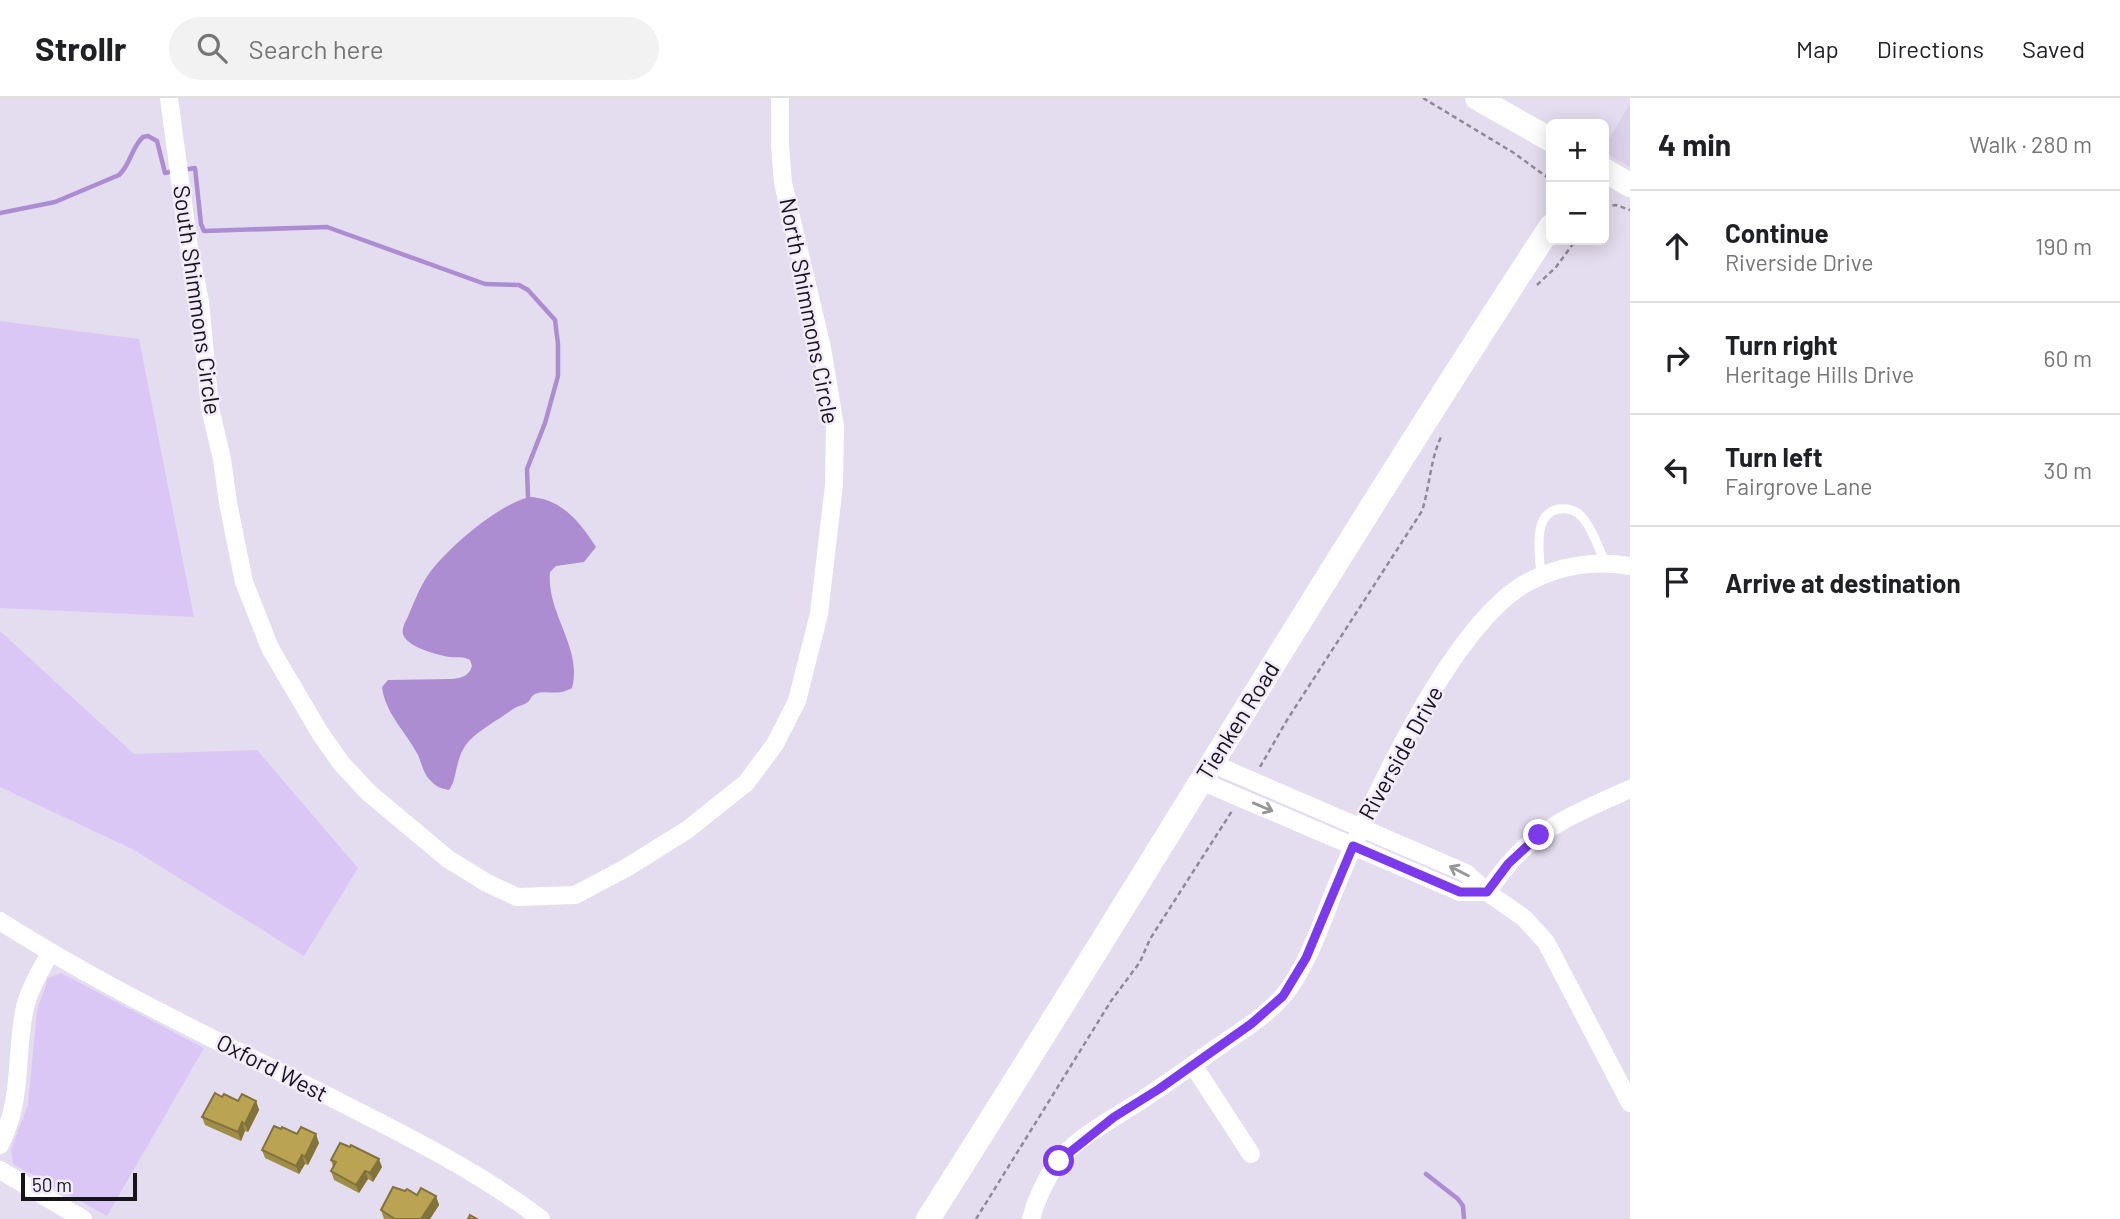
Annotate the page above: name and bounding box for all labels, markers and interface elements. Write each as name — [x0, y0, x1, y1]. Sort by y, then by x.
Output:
search box — [169, 17, 659, 80]
text: Strollr — [35, 28, 127, 68]
icon: search — [193, 29, 231, 67]
text: Search here — [249, 33, 384, 64]
text: Map — [1796, 34, 1839, 63]
text: Directions — [1877, 34, 1984, 63]
text: Saved — [2022, 34, 2085, 63]
map controls — [1546, 119, 1609, 245]
button: + — [1546, 119, 1609, 182]
text: 4 min — [1658, 126, 1731, 162]
text: Walk · 280 m — [1969, 130, 2092, 158]
button: − — [1546, 182, 1609, 245]
street label: South Shimmons Circle — [168, 183, 228, 416]
street label: North Shimmons Circle — [774, 195, 846, 426]
text: Continue — [1725, 217, 1829, 248]
icon: ahead — [1658, 227, 1696, 265]
text: 190 m — [2035, 232, 2092, 260]
text: Riverside Drive — [1725, 248, 1874, 276]
text: Turn right — [1725, 329, 1838, 360]
icon: right — [1658, 339, 1696, 377]
text: 60 m — [2044, 344, 2092, 372]
text: Heritage Hills Drive — [1725, 360, 1914, 388]
text: Turn left — [1725, 441, 1823, 472]
icon: left — [1658, 451, 1696, 489]
text: 30 m — [2044, 456, 2092, 484]
text: Fairgrove Lane — [1725, 472, 1872, 500]
icon: arrive — [1658, 563, 1696, 601]
text: Arrive at destination — [1725, 567, 1961, 598]
street label: Tienken Road — [1190, 656, 1285, 785]
street label: Riverside Drive — [1352, 681, 1448, 824]
one-way arrow — [1252, 802, 1274, 815]
route end — [1523, 819, 1554, 850]
one-way arrow — [1449, 864, 1470, 878]
street label: Oxford West — [212, 1027, 333, 1107]
route start — [1043, 1145, 1074, 1176]
scale bar — [21, 1170, 136, 1202]
text: 50 m — [32, 1173, 72, 1196]

